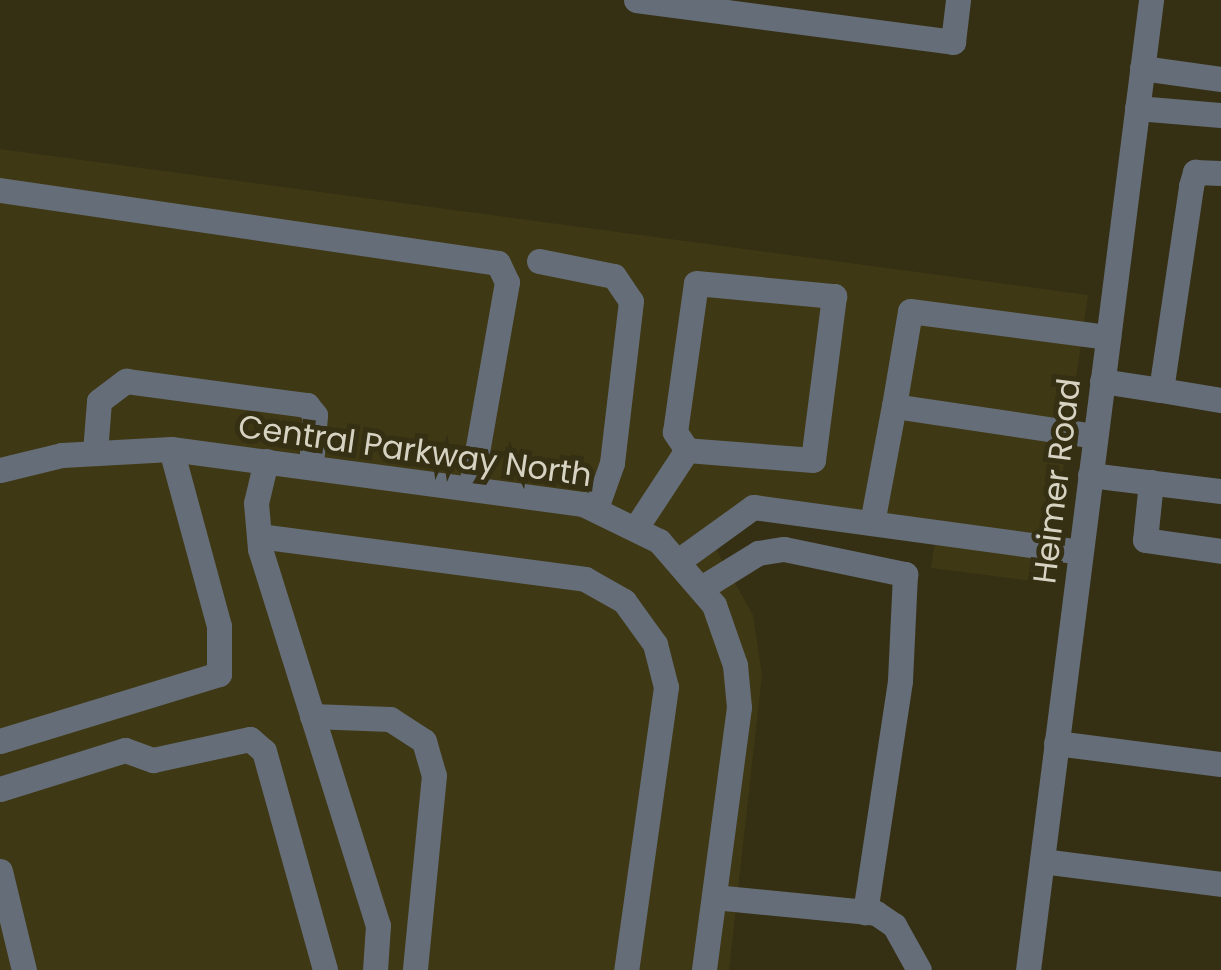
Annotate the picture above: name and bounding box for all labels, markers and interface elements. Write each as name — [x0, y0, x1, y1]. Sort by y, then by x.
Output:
street label: Heimer Road — [1025, 376, 1089, 586]
street label: Central Parkway North — [236, 407, 594, 495]

